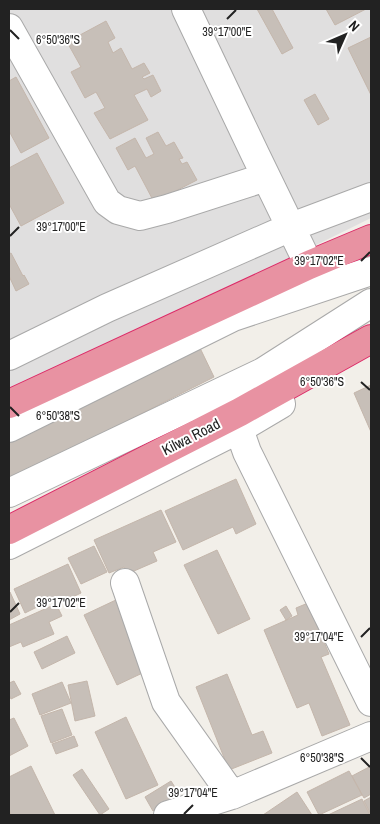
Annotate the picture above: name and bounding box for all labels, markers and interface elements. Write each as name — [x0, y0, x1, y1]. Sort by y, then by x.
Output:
north arrow — [320, 10, 370, 60]
text: N — [345, 17, 363, 35]
text: 39°17'00"E — [202, 24, 252, 40]
text: 6°50'36"S — [36, 32, 80, 48]
text: 39°17'00"E — [36, 219, 86, 235]
text: 39°17'02"E — [294, 253, 344, 269]
text: 6°50'36"S — [300, 374, 344, 390]
text: 6°50'38"S — [36, 408, 80, 424]
street label: Kilwa Road — [158, 413, 224, 460]
text: 39°17'02"E — [36, 595, 86, 611]
text: 39°17'04"E — [294, 629, 344, 645]
text: 6°50'38"S — [300, 750, 344, 766]
text: 39°17'04"E — [168, 785, 218, 801]

